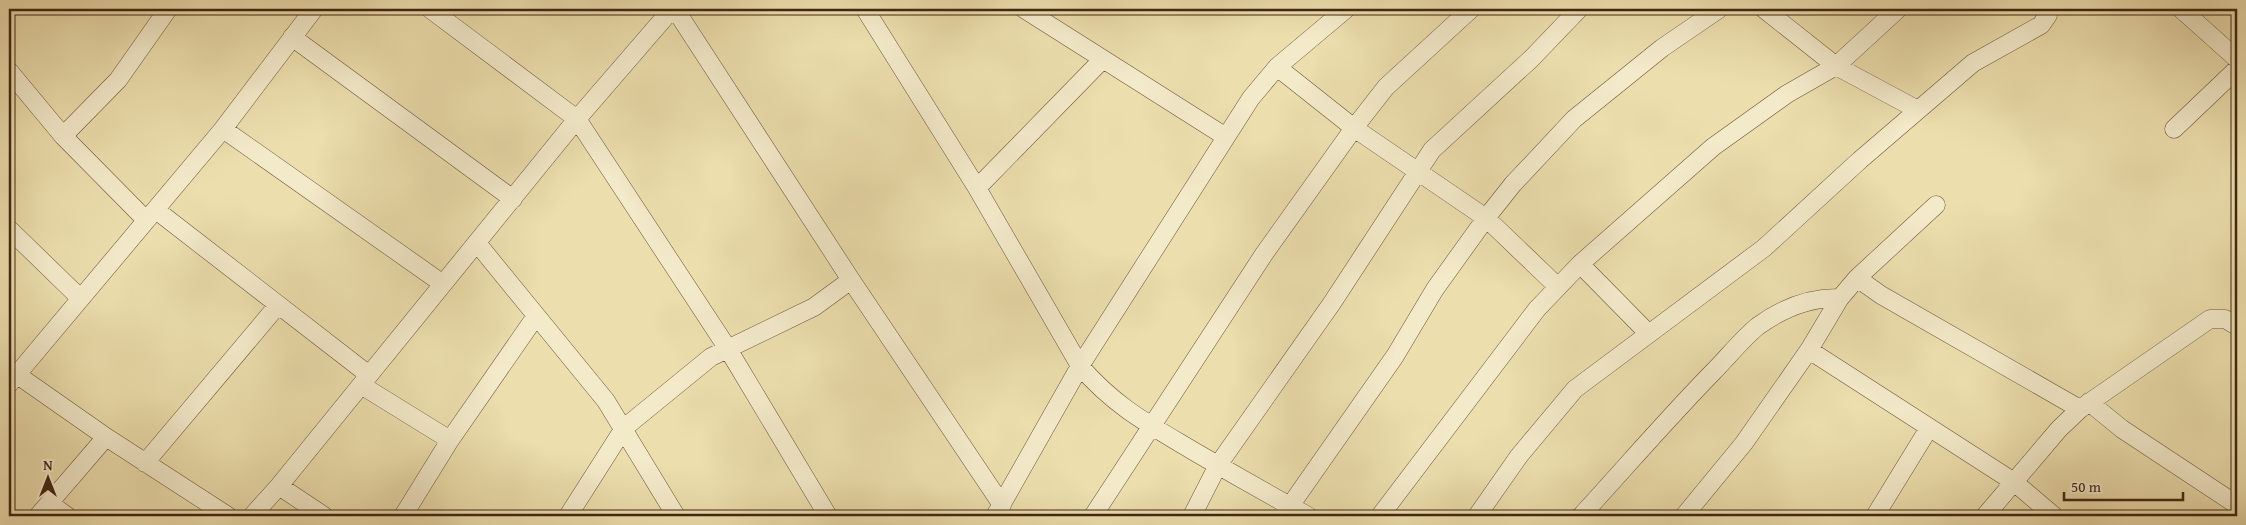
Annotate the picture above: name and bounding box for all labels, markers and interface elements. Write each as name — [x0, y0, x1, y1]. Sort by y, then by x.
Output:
north arrow — [22, 452, 72, 502]
text: N — [43, 455, 53, 475]
scale bar — [2064, 470, 2182, 502]
text: 50 m — [2071, 476, 2102, 497]

